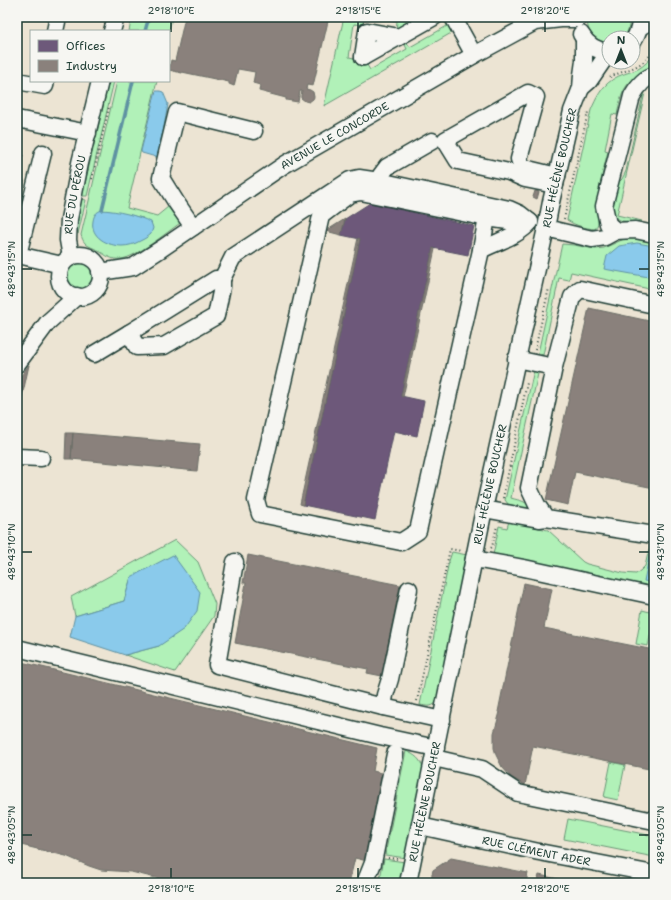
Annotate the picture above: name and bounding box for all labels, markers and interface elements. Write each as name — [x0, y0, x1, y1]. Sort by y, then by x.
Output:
text: 2°18'10"E — [148, 4, 194, 17]
text: 2°18'15"E — [335, 4, 381, 17]
text: 2°18'20"E — [520, 4, 570, 17]
legend — [30, 30, 170, 82]
north arrow — [601, 30, 641, 70]
text: N — [617, 33, 626, 48]
text: Offices — [66, 38, 106, 54]
text: Industry — [66, 58, 117, 74]
street label: AVENUE LE CONCORDE — [278, 99, 392, 174]
street label: RUE HÉLÈNE BOUCHER — [539, 106, 581, 229]
street label: RUE DU PÉROU — [61, 154, 90, 235]
text: 48°43'15"N — [5, 241, 18, 297]
text: 48°43'15"N — [654, 241, 667, 297]
street label: RUE HÉLÈNE BOUCHER — [470, 423, 511, 546]
text: 48°43'10"N — [5, 523, 18, 581]
text: 48°43'10"N — [654, 523, 667, 581]
street label: RUE HÉLÈNE BOUCHER — [405, 740, 445, 863]
text: 48°43'05"N — [5, 806, 18, 864]
text: 48°43'05"N — [654, 806, 667, 864]
street label: RUE CLÉMENT ADER — [481, 833, 592, 870]
text: 2°18'10"E — [148, 882, 194, 895]
text: 2°18'15"E — [335, 882, 381, 895]
text: 2°18'20"E — [520, 882, 570, 895]

